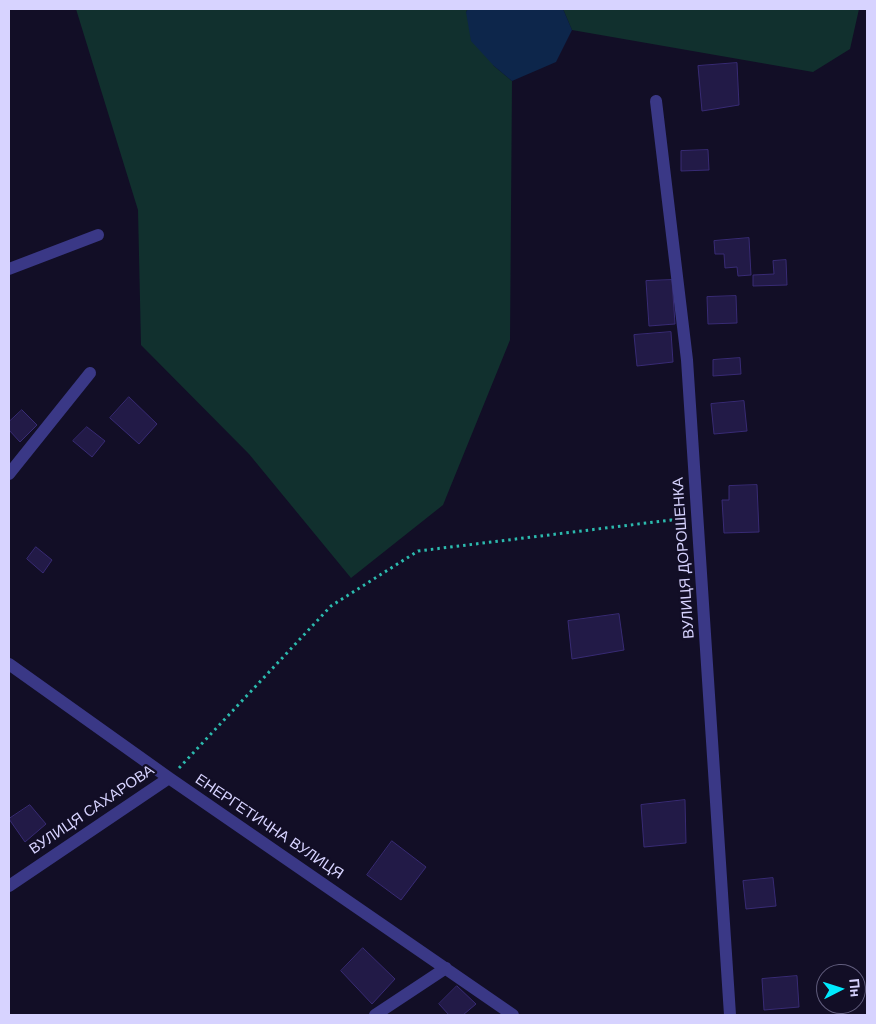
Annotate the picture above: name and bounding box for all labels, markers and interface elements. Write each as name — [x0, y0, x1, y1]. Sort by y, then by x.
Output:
street label: ВУЛИЦЯ ДОРОШЕНКА — [669, 477, 699, 639]
street label: ВУЛИЦЯ САХАРОВА — [26, 762, 158, 858]
street label: ЕНЕРГЕТИЧНА ВУЛИЦЯ — [191, 771, 347, 883]
north arrow — [816, 964, 866, 1014]
text: Пн — [846, 978, 864, 998]

